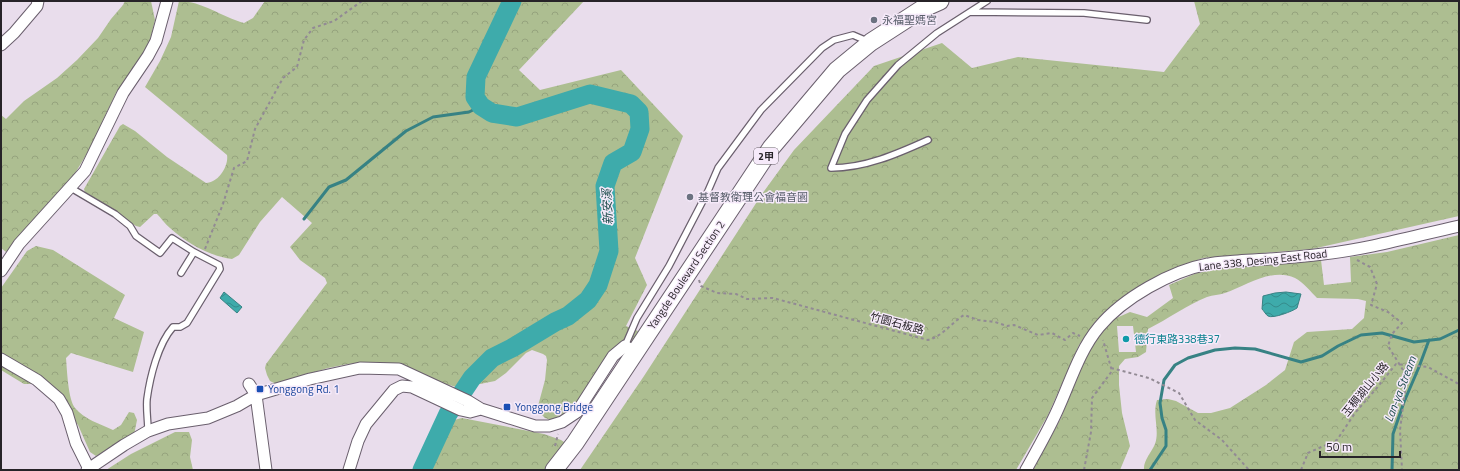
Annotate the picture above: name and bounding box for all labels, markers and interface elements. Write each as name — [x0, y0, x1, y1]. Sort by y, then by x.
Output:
place label: 永福聖媽宮 — [882, 12, 937, 28]
marker: 永福聖媽宮 — [869, 15, 879, 25]
road number: 2甲 — [754, 148, 778, 164]
water label: 新安溪 — [597, 187, 617, 225]
place label: 基督教衛理公會福音園 — [698, 189, 808, 205]
marker: 基督教衛理公會福音園 — [685, 192, 695, 202]
street label: Yangde Boulevard Section 2 — [644, 217, 728, 333]
street label: Lane 338, Desing East Road — [1198, 245, 1328, 275]
street label: 竹園石板路 — [868, 308, 926, 338]
place label: 德行東路338巷37 — [1134, 331, 1220, 347]
marker: 德行東路338巷37 — [1121, 334, 1131, 344]
water label: Lan-ya Stream — [1379, 353, 1421, 425]
street label: 玉稠湖山小路 — [1338, 358, 1392, 420]
place label: Yonggong Rd. 1 — [268, 381, 339, 397]
marker: Yonggong Rd. 1 — [255, 384, 265, 394]
place label: Yonggong Bridge — [515, 399, 593, 415]
marker: Yonggong Bridge — [502, 402, 512, 412]
scale bar — [1320, 433, 1400, 459]
text: 50 m — [1326, 437, 1352, 456]

